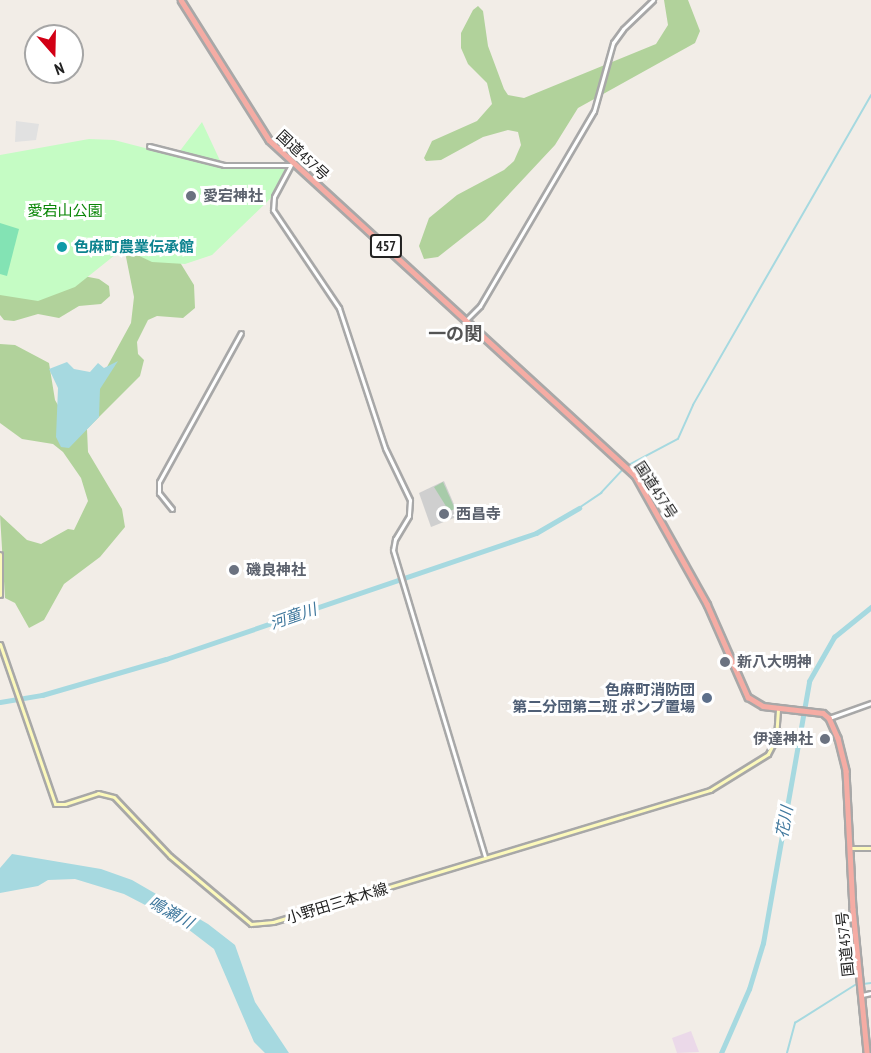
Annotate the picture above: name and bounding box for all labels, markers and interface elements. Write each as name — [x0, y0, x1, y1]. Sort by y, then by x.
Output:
north arrow — [24, 24, 84, 84]
text: N — [52, 58, 67, 80]
street label: 国道457号 — [273, 126, 333, 184]
place label: 愛宕神社 — [203, 187, 263, 205]
marker: 愛宕神社 — [184, 189, 198, 203]
park label: 愛宕山公園 — [28, 202, 102, 220]
road number: 457 — [370, 235, 402, 257]
place label: 色麻町農業伝承館 — [74, 238, 194, 256]
marker: 色麻町農業伝承館 — [55, 240, 69, 254]
district label: 一の関 — [428, 323, 482, 345]
street label: 国道457号 — [631, 458, 681, 522]
place label: 西昌寺 — [456, 505, 501, 523]
marker: 西昌寺 — [437, 507, 451, 521]
place label: 磯良神社 — [246, 561, 306, 579]
marker: 磯良神社 — [227, 563, 241, 577]
water label: 河童川 — [267, 599, 319, 633]
place label: 新八大明神 — [737, 653, 812, 671]
marker: 新八大明神 — [718, 655, 732, 669]
place label: 色麻町消防団 第二分団第二班 ポンプ置場 — [512, 680, 695, 715]
marker: 色麻町消防団 第二分団第二班 ポンプ置場 — [700, 691, 714, 705]
place label: 伊達神社 — [753, 730, 813, 748]
marker: 伊達神社 — [818, 732, 832, 746]
water label: 花川 — [772, 805, 796, 839]
street label: 小野田三本木線 — [284, 879, 390, 927]
water label: 鳴瀬川 — [145, 892, 197, 932]
street label: 国道457号 — [833, 911, 857, 977]

